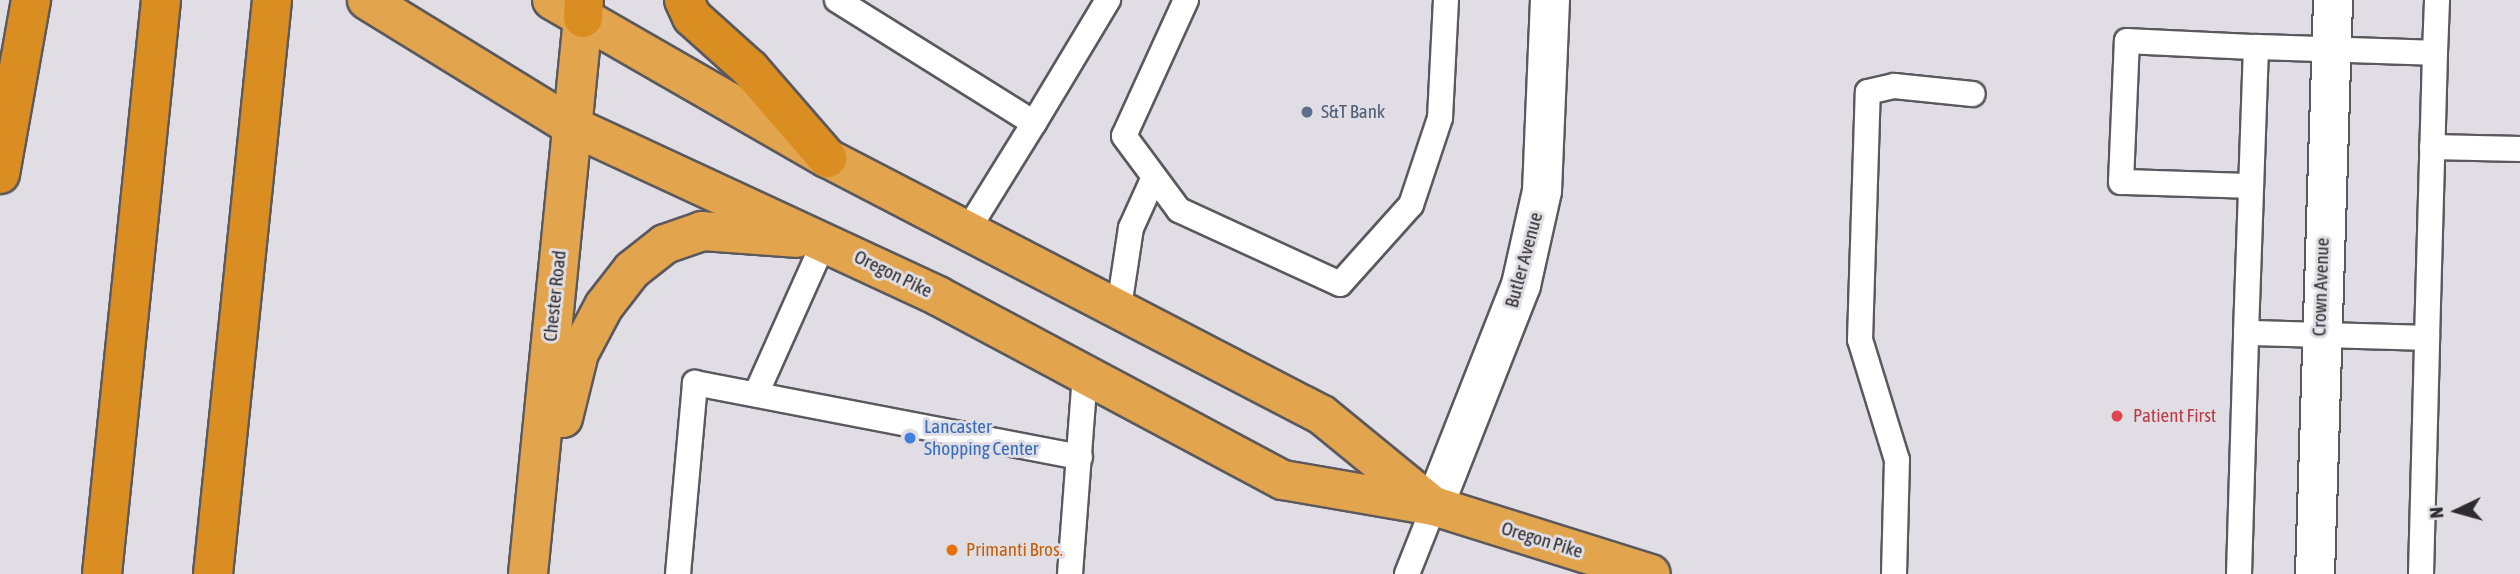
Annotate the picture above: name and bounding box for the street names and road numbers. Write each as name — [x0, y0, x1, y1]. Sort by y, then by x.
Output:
street label: Butler Avenue — [1500, 210, 1548, 310]
street label: Crown Avenue — [2308, 237, 2334, 337]
street label: Oregon Pike — [850, 245, 936, 303]
street label: Chester Road — [539, 249, 571, 343]
street label: Oregon Pike — [1499, 517, 1585, 563]

